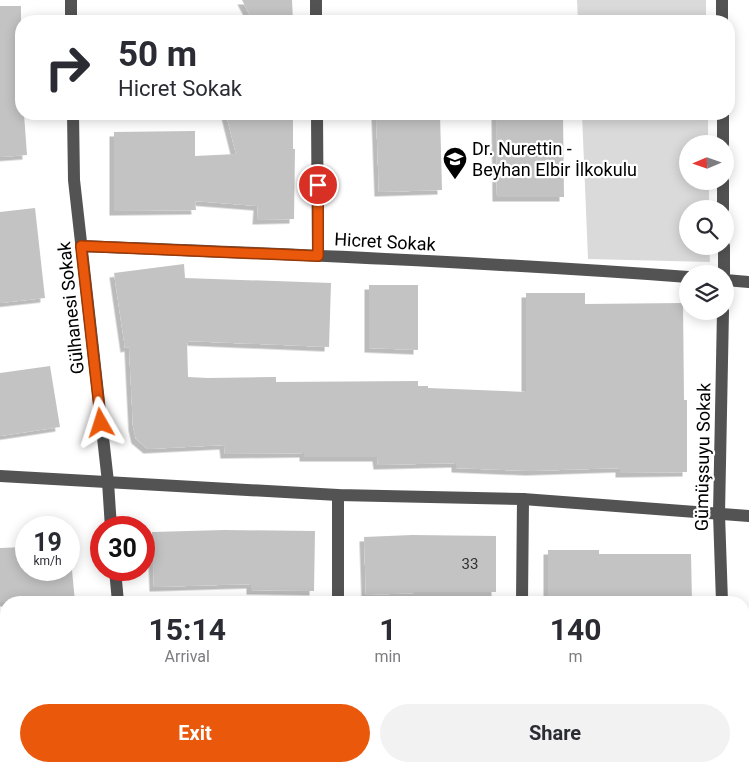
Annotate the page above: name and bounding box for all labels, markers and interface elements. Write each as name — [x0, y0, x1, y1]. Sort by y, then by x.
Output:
text: 50 m — [118, 34, 197, 75]
icon: right — [35, 35, 100, 100]
text: Hicret Sokak — [118, 76, 242, 101]
north arrow — [679, 135, 734, 190]
map controls — [679, 135, 734, 320]
place label: Dr. Nurettin - Beyhan Elbir İlkokulu — [472, 138, 637, 180]
school or university icon: Dr. Nurettin - Beyhan Elbir İlkokulu — [442, 146, 468, 180]
pin — [297, 164, 339, 206]
icon: arrive — [304, 171, 332, 199]
button: search — [679, 200, 734, 255]
street label: Hicret Sokak — [334, 228, 437, 255]
street label: Gülhanesi Sokak — [53, 240, 88, 375]
button: layers — [679, 265, 734, 320]
street label: Gümüşsuyu Sokak — [691, 382, 714, 531]
position arrow — [74, 396, 126, 448]
speed limit sign: 30 — [90, 516, 155, 581]
text: 19 — [33, 528, 62, 557]
text: km/h — [33, 554, 62, 568]
house number: 33 — [462, 555, 478, 573]
text: 15:14 — [149, 612, 226, 647]
text: 1 — [379, 612, 396, 647]
text: 140 — [550, 612, 601, 647]
text: Arrival — [165, 647, 210, 666]
text: min — [374, 647, 401, 666]
text: m — [569, 647, 583, 666]
button: Exit — [20, 704, 370, 762]
button: Share — [380, 704, 730, 762]

